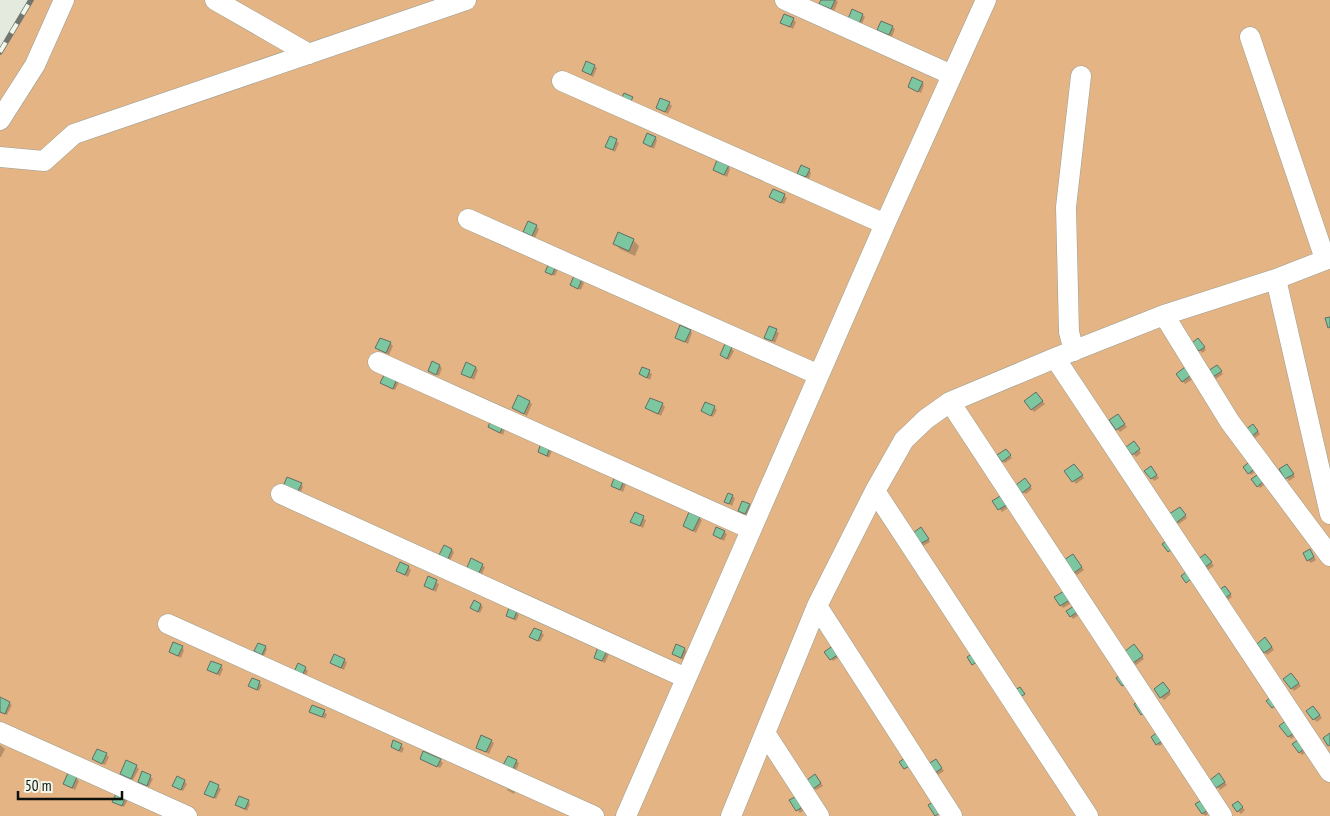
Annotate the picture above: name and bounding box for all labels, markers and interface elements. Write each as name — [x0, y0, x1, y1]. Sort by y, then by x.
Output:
scale bar — [18, 768, 121, 800]
text: 50 m — [25, 776, 51, 795]

